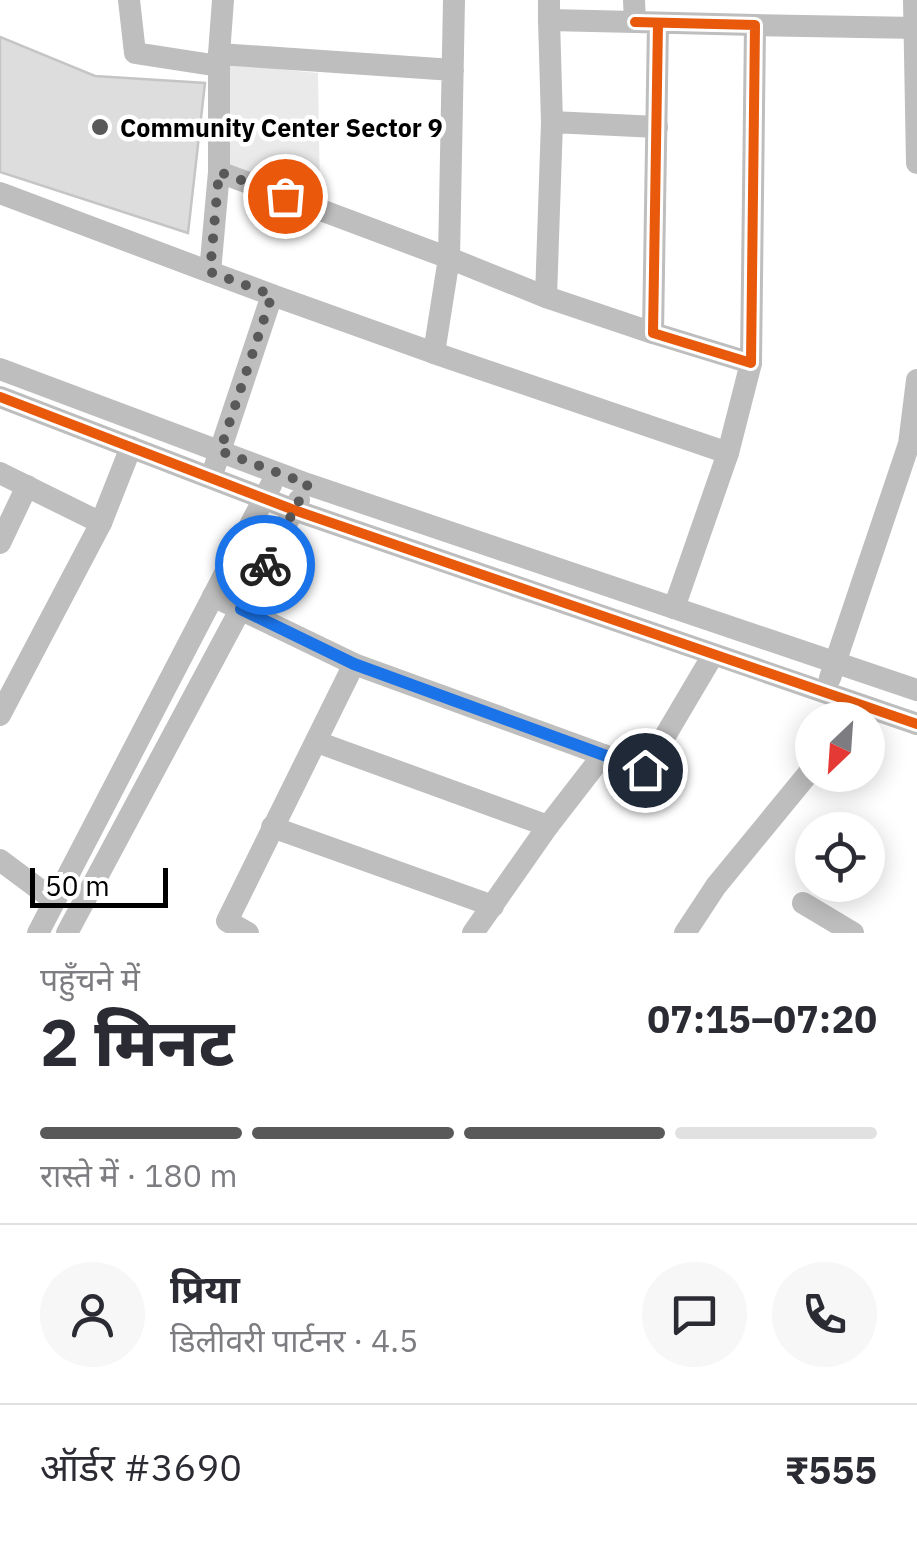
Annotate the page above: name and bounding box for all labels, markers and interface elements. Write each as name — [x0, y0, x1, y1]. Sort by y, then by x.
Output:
place label: Community Center Sector 9 — [120, 111, 443, 144]
marker: Community Center Sector 9 — [89, 116, 111, 138]
pin — [243, 154, 328, 239]
icon: bag — [258, 169, 313, 224]
courier — [215, 515, 315, 615]
icon: bike — [238, 538, 293, 593]
north arrow — [795, 702, 885, 792]
map controls — [795, 702, 885, 902]
pin — [603, 728, 688, 813]
icon: home — [618, 743, 673, 798]
button: locate — [795, 812, 885, 902]
scale bar — [30, 863, 168, 908]
text: 50 m — [45, 867, 110, 904]
text: पहुँचने में — [40, 958, 140, 1000]
text: 07:15–07:20 — [647, 994, 877, 1043]
text: 2 मिनट — [40, 999, 234, 1084]
text: रास्ते में · 180 m — [40, 1154, 237, 1196]
button: person — [40, 1262, 145, 1367]
button: chat — [642, 1262, 747, 1367]
button: phone — [772, 1262, 877, 1367]
text: प्रिया — [170, 1264, 240, 1313]
text: डिलीवरी पार्टनर · 4.5 — [170, 1319, 418, 1361]
text: ऑर्डर #3690 — [40, 1442, 242, 1491]
text: ₹555 — [785, 1445, 877, 1494]

